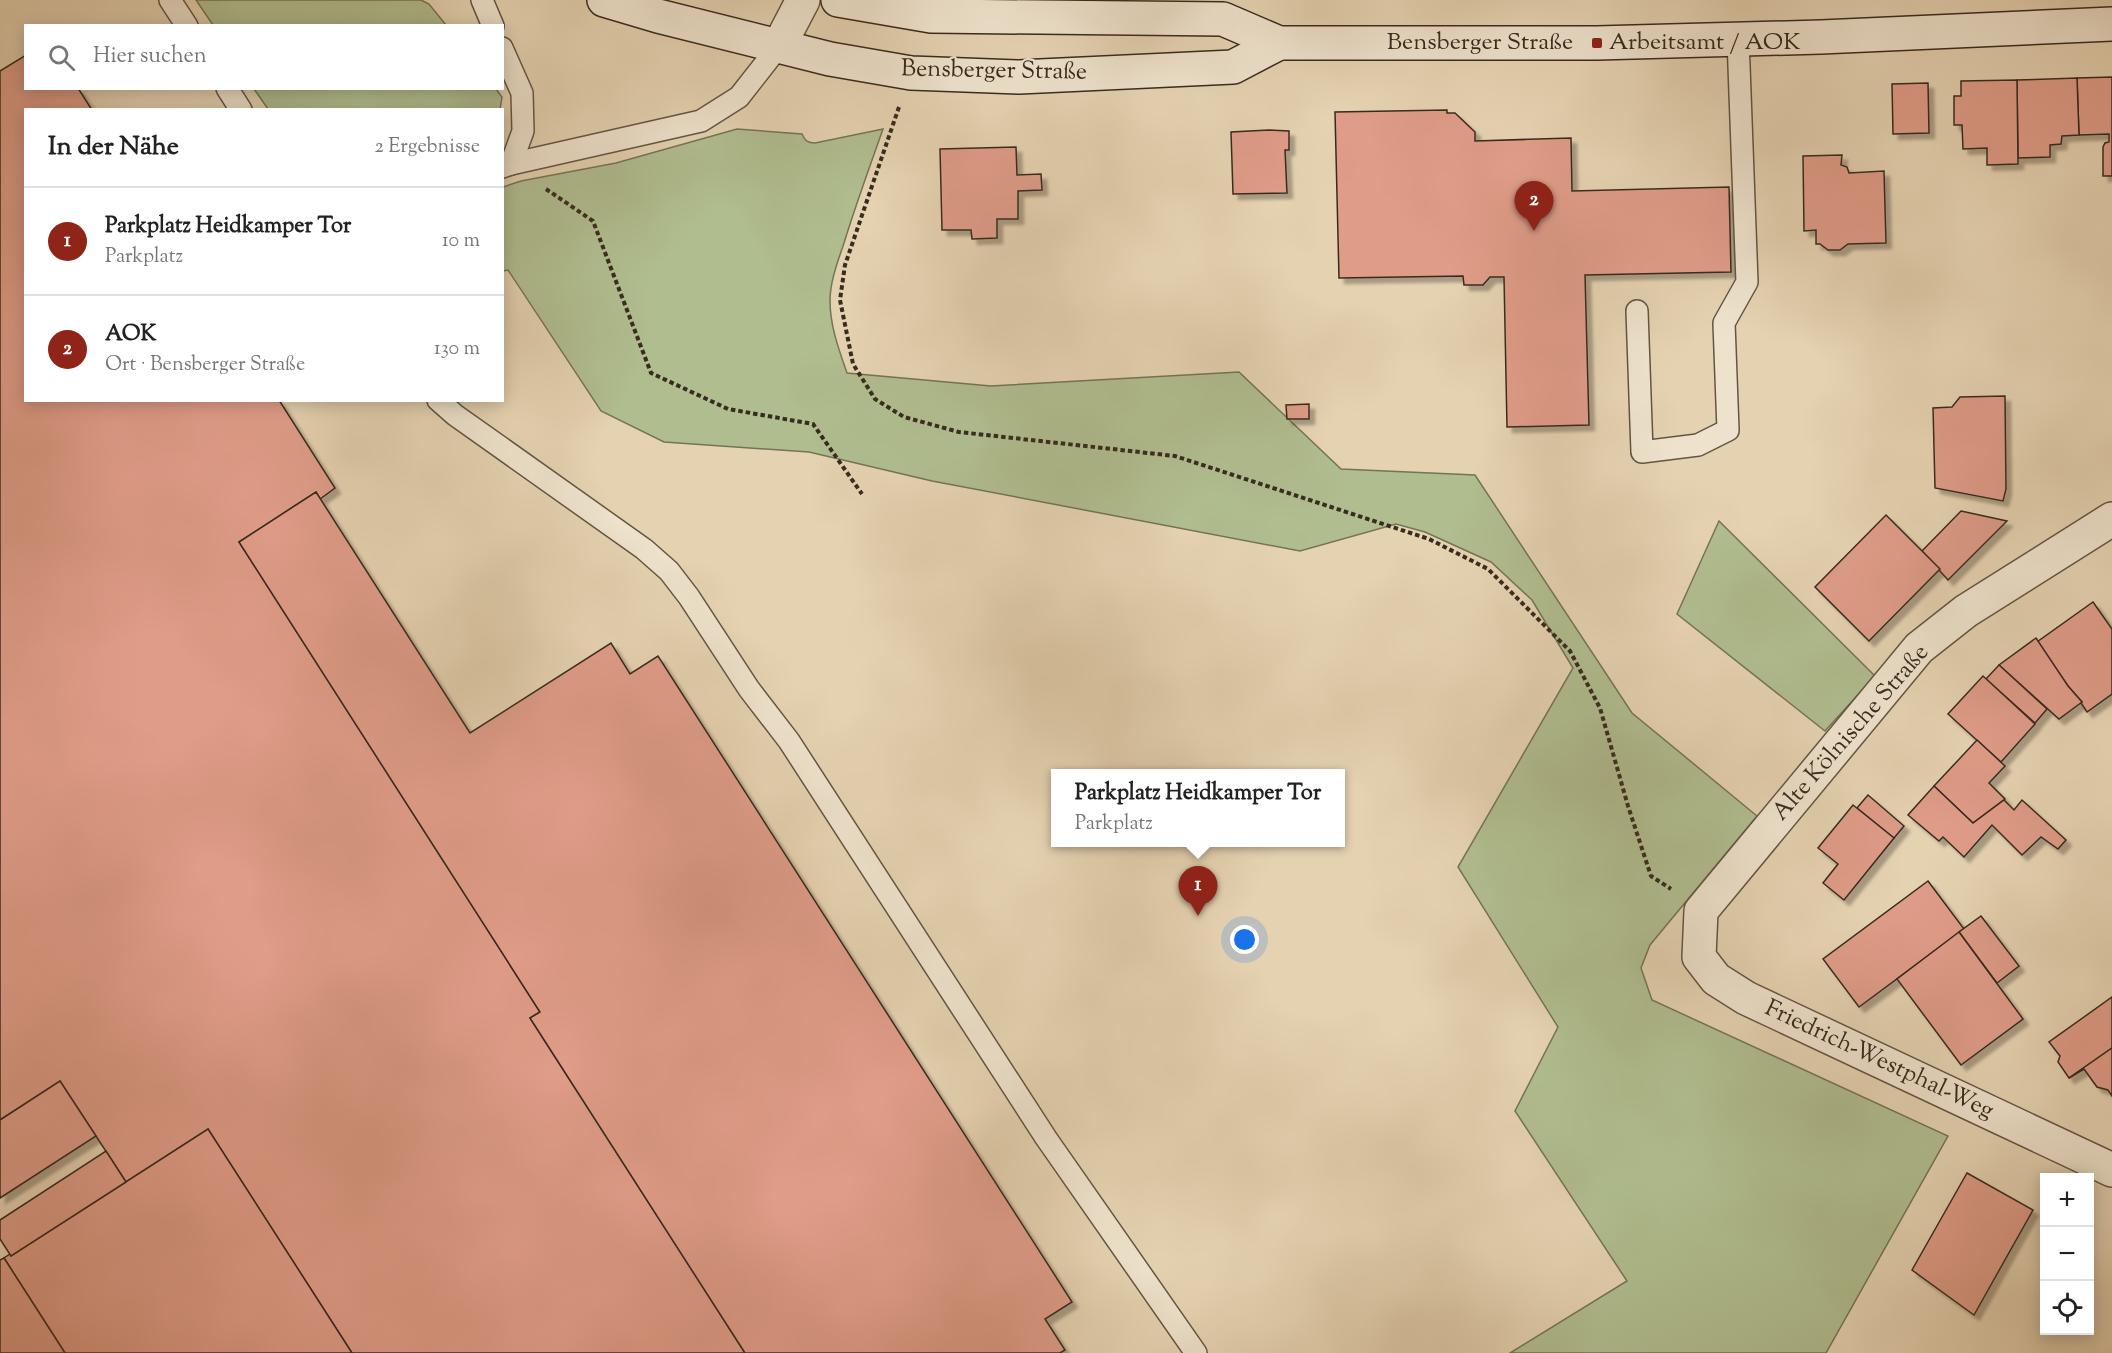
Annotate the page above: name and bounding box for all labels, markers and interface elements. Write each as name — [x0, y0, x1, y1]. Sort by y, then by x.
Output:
search box — [24, 24, 504, 90]
street label: Bensberger Straße — [1387, 26, 1573, 60]
place label: Arbeitsamt / AOK — [1609, 26, 1801, 60]
marker: Arbeitsamt / AOK — [1590, 36, 1604, 50]
icon: search — [45, 41, 78, 74]
text: Hier suchen — [93, 41, 207, 73]
street label: Bensberger Straße — [901, 52, 1087, 90]
text: In der Nähe — [48, 129, 179, 166]
text: 2 Ergebnisse — [375, 133, 480, 162]
pin: 2 — [1514, 182, 1553, 231]
text: Parkplatz Heidkamper Tor — [105, 211, 351, 243]
text: 1 — [64, 227, 71, 256]
text: 10 m — [442, 227, 480, 256]
text: Parkplatz — [105, 243, 183, 272]
text: AOK — [105, 319, 156, 351]
text: 2 — [63, 335, 72, 364]
text: 130 m — [434, 335, 480, 364]
text: Ort · Bensberger Straße — [105, 351, 305, 380]
street label: Alte Kölnische Straße — [1765, 637, 1937, 829]
popup — [1051, 769, 1345, 847]
text: Parkplatz Heidkamper Tor — [1075, 778, 1321, 810]
text: Parkplatz — [1075, 810, 1153, 839]
pin: 1 — [1178, 866, 1218, 916]
your location — [1230, 925, 1259, 954]
street label: Friedrich-Westphal-Weg — [1759, 992, 1999, 1128]
map controls — [2040, 1173, 2094, 1335]
button: + — [2040, 1173, 2094, 1227]
button: − — [2040, 1227, 2094, 1281]
button: locate — [2040, 1281, 2094, 1335]

